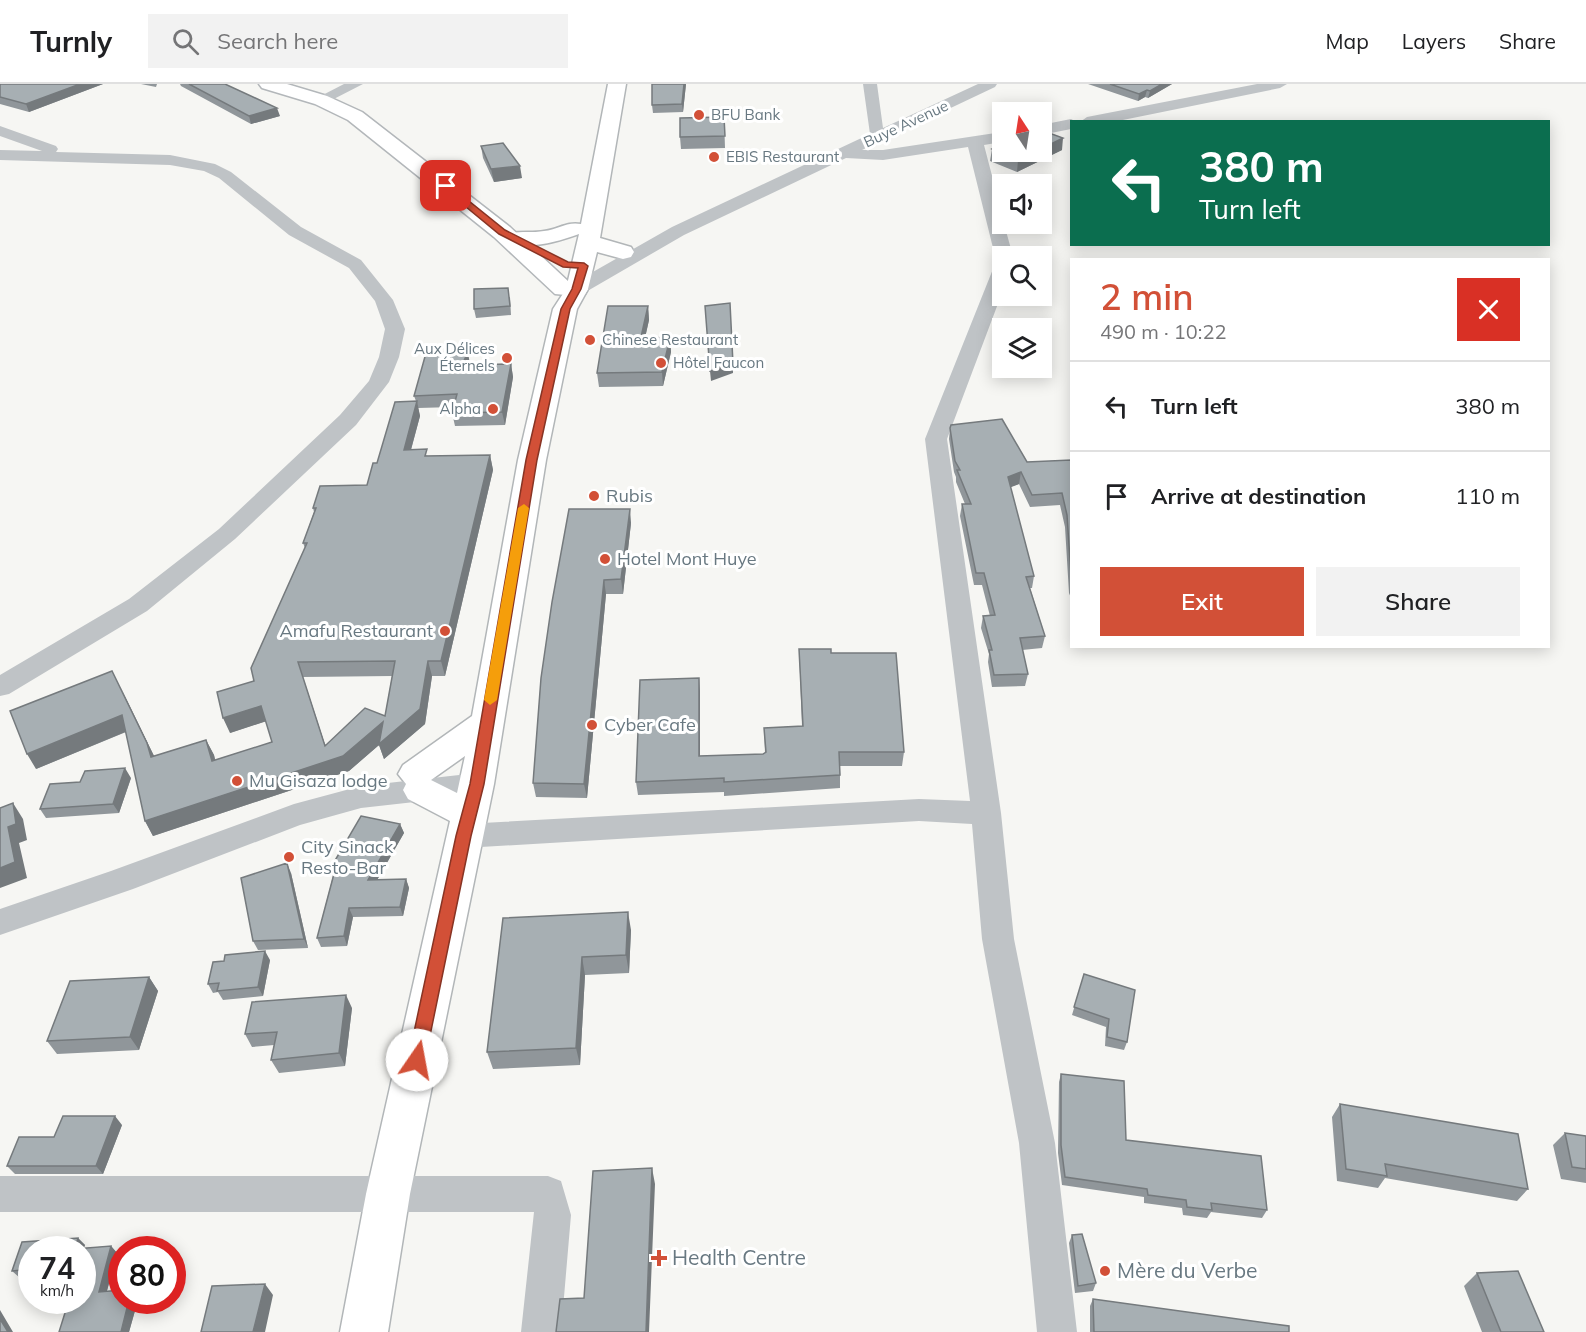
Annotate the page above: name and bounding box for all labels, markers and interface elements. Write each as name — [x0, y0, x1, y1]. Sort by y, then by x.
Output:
search box — [148, 14, 568, 68]
text: Turnly — [30, 24, 112, 59]
icon: search — [169, 25, 202, 58]
text: Search here — [217, 27, 338, 55]
text: Map — [1326, 28, 1369, 54]
text: Layers — [1402, 28, 1466, 54]
text: Share — [1499, 28, 1556, 54]
street label: Buye Avenue — [861, 96, 951, 151]
north arrow — [992, 102, 1052, 162]
map controls — [992, 102, 1052, 378]
place label: BFU Bank — [711, 105, 780, 124]
marker: BFU Bank — [692, 108, 706, 122]
text: 380 m — [1199, 140, 1324, 193]
icon: left — [1100, 144, 1178, 222]
place label: EBIS Restaurant — [726, 147, 839, 166]
marker: EBIS Restaurant — [707, 150, 721, 164]
pin — [420, 160, 471, 211]
icon: arrive — [429, 169, 462, 202]
button: sound — [992, 174, 1052, 234]
text: Turn left — [1199, 192, 1301, 226]
button: search — [992, 246, 1052, 306]
text: 2 min — [1100, 274, 1194, 319]
button: close — [1457, 278, 1520, 341]
button: layers — [992, 318, 1052, 378]
text: 490 m · 10:22 — [1100, 319, 1226, 344]
place label: Chinese Restaurant — [602, 330, 738, 349]
marker: Chinese Restaurant — [583, 333, 597, 347]
place label: Aux Délices Éternels — [414, 339, 495, 375]
marker: Aux Délices Éternels — [500, 351, 514, 365]
place label: Hôtel Faucon — [673, 353, 764, 372]
marker: Hôtel Faucon — [654, 356, 668, 370]
icon: left — [1100, 390, 1133, 423]
text: Turn left — [1151, 392, 1238, 420]
text: 380 m — [1455, 392, 1520, 420]
place label: Alpha — [440, 399, 481, 418]
marker: Alpha — [486, 402, 500, 416]
icon: arrive — [1100, 480, 1133, 513]
text: Arrive at destination — [1151, 482, 1366, 510]
text: 110 m — [1455, 482, 1520, 510]
place label: Rubis — [606, 484, 653, 507]
marker: Rubis — [587, 489, 601, 503]
place label: Hotel Mont Huye — [617, 547, 757, 570]
marker: Hotel Mont Huye — [598, 552, 612, 566]
button: Exit — [1100, 567, 1304, 636]
button: Share — [1316, 567, 1520, 636]
place label: Amafu Restaurant — [280, 619, 433, 642]
marker: Amafu Restaurant — [438, 624, 452, 638]
place label: Cyber Cafe — [604, 713, 696, 736]
marker: Cyber Cafe — [585, 718, 599, 732]
place label: Mu Gisaza lodge — [249, 769, 387, 792]
marker: Mu Gisaza lodge — [230, 774, 244, 788]
place label: City Sinack Resto-Bar — [301, 835, 394, 879]
marker: City Sinack Resto-Bar — [282, 850, 296, 864]
position arrow — [385, 1028, 449, 1092]
speed limit sign: 80 — [108, 1236, 186, 1314]
place label: Health Centre — [672, 1244, 806, 1270]
text: 74 — [39, 1249, 75, 1287]
marker: Health Centre — [650, 1249, 668, 1267]
place label: Mère du Verbe — [1117, 1257, 1258, 1283]
marker: Mère du Verbe — [1098, 1264, 1112, 1278]
text: km/h — [40, 1281, 74, 1300]

